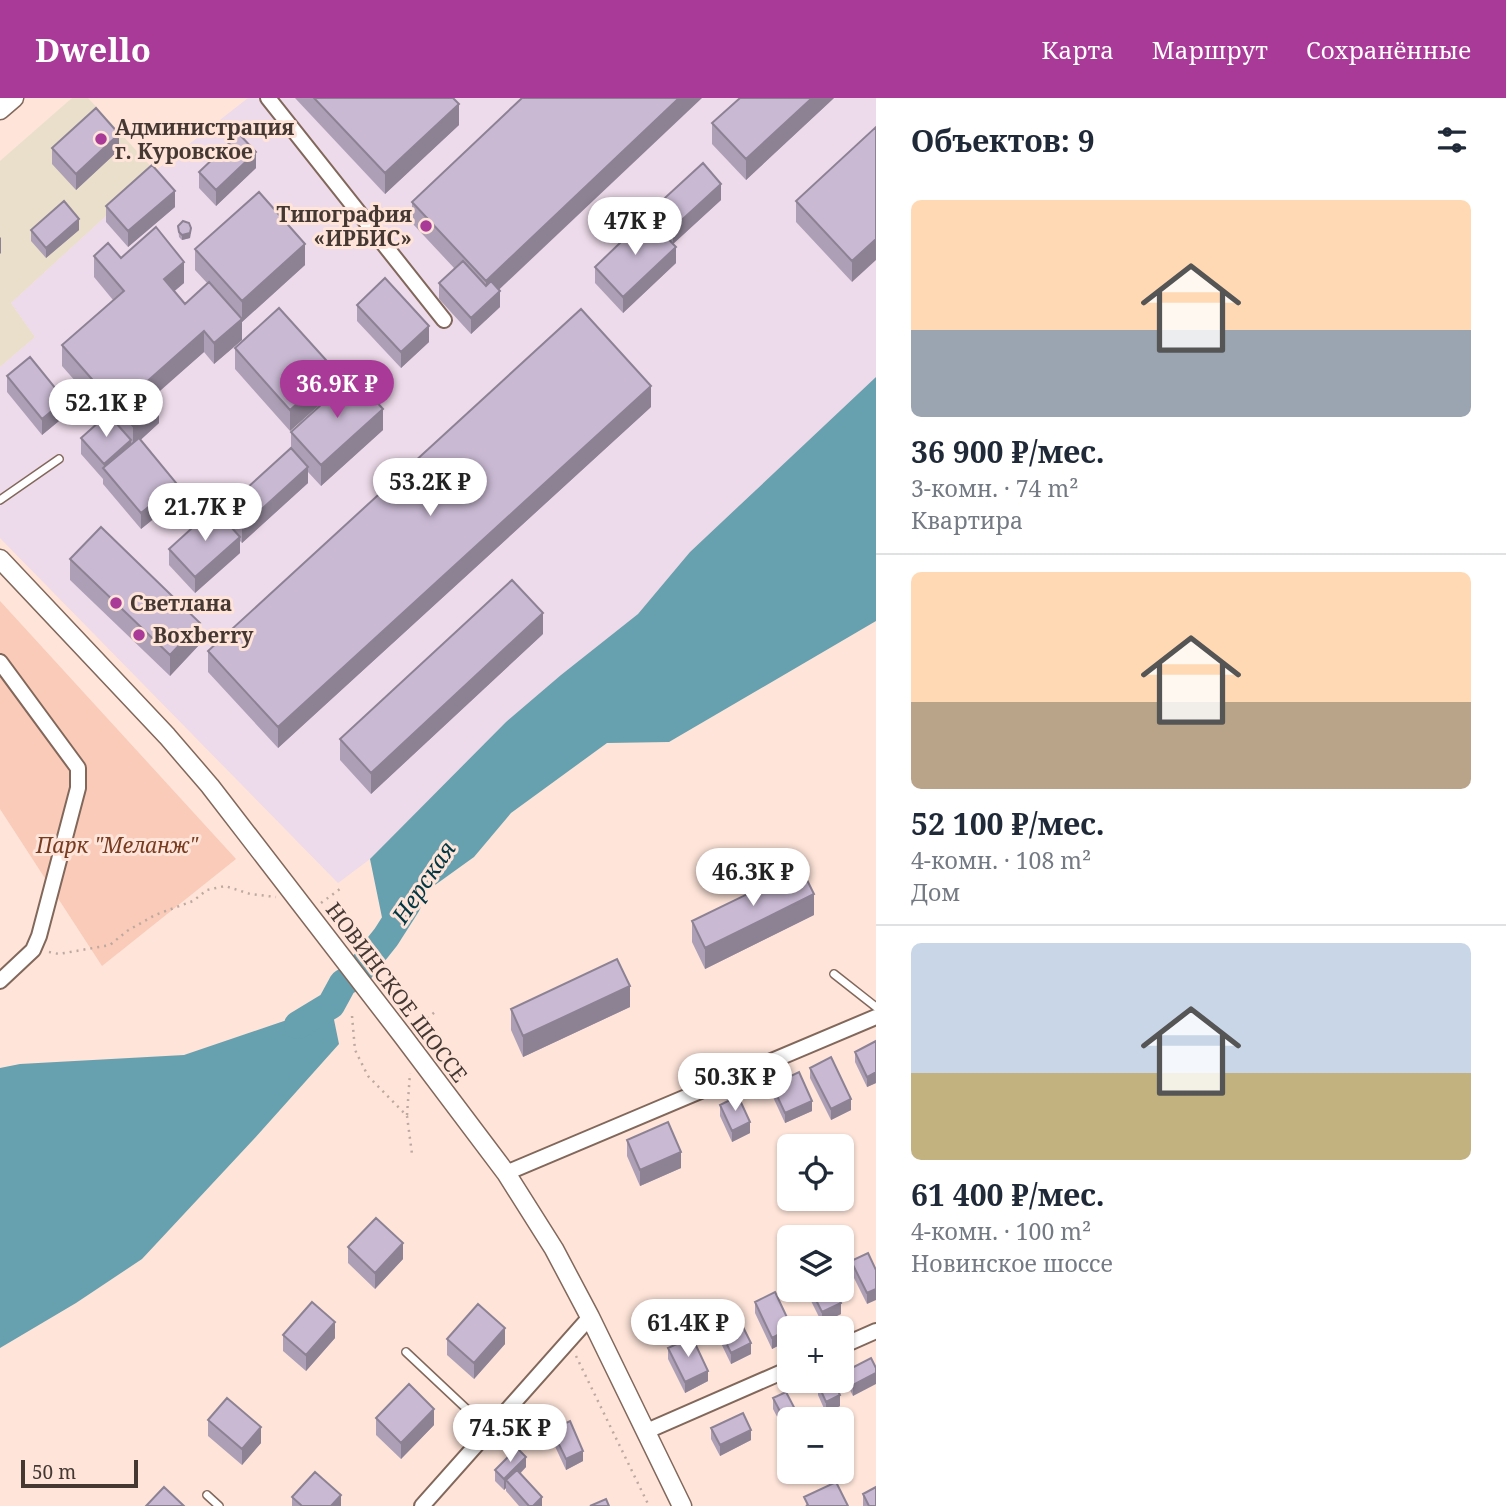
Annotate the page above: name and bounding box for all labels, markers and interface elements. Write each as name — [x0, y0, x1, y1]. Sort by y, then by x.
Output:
text: Dwello — [35, 27, 151, 72]
text: Карта — [1042, 33, 1114, 66]
text: Маршрут — [1152, 33, 1268, 66]
text: Сохранённые — [1306, 33, 1471, 66]
place label: Администрация г. Куровское — [115, 113, 294, 165]
text: Объектов: 9 — [911, 120, 1095, 161]
icon: filters — [1433, 121, 1471, 159]
marker: Администрация г. Куровское — [93, 131, 109, 147]
pin: 47K ₽ — [586, 198, 684, 257]
place label: Типография «ИРБИС» — [276, 200, 412, 252]
text: 47K ₽ — [604, 204, 666, 236]
marker: Типография «ИРБИС» — [418, 218, 434, 234]
icon: home — [1128, 245, 1254, 371]
pin: 36.9K ₽ — [272, 360, 402, 420]
text: 36.9K ₽ — [296, 367, 378, 399]
pin: 52.1K ₽ — [41, 380, 171, 439]
text: 52.1K ₽ — [65, 386, 147, 418]
text: 36 900 ₽/мес. — [911, 431, 1105, 472]
pin: 53.2K ₽ — [365, 458, 495, 518]
text: 53.2K ₽ — [389, 465, 471, 497]
text: 3-комн. · 74 m² — [911, 472, 1078, 504]
pin: 21.7K ₽ — [140, 484, 270, 543]
text: 21.7K ₽ — [164, 490, 246, 522]
text: Квартира — [911, 504, 1023, 536]
place label: Светлана — [130, 589, 232, 617]
marker: Светлана — [108, 595, 124, 611]
icon: home — [1128, 617, 1254, 743]
place label: Boxberry — [153, 621, 254, 649]
marker: Boxberry — [131, 627, 147, 643]
text: 52 100 ₽/мес. — [911, 803, 1105, 844]
park label: Парк "Меланж" — [35, 831, 199, 859]
water label: Нерская — [383, 834, 462, 930]
text: 4-комн. · 108 m² — [911, 844, 1091, 876]
pin: 46.3K ₽ — [688, 848, 818, 908]
text: 46.3K ₽ — [712, 855, 794, 887]
text: Дом — [911, 876, 960, 908]
street label: НОВИНСКОЕ ШОССЕ — [320, 896, 474, 1088]
icon: home — [1128, 988, 1254, 1114]
pin: 50.3K ₽ — [670, 1054, 800, 1113]
text: 50.3K ₽ — [694, 1060, 776, 1092]
map controls — [777, 1134, 854, 1484]
button: locate — [777, 1134, 854, 1211]
text: 61 400 ₽/мес. — [911, 1174, 1105, 1215]
text: 4-комн. · 100 m² — [911, 1215, 1091, 1247]
button: layers — [777, 1225, 854, 1302]
text: Новинское шоссе — [911, 1247, 1113, 1279]
pin: 61.4K ₽ — [623, 1300, 753, 1359]
text: 61.4K ₽ — [647, 1306, 729, 1338]
button: + — [777, 1316, 854, 1393]
pin: 74.5K ₽ — [445, 1404, 575, 1464]
button: − — [777, 1407, 854, 1484]
text: 74.5K ₽ — [469, 1411, 551, 1443]
scale bar — [21, 1457, 138, 1489]
text: 50 m — [32, 1459, 76, 1485]

